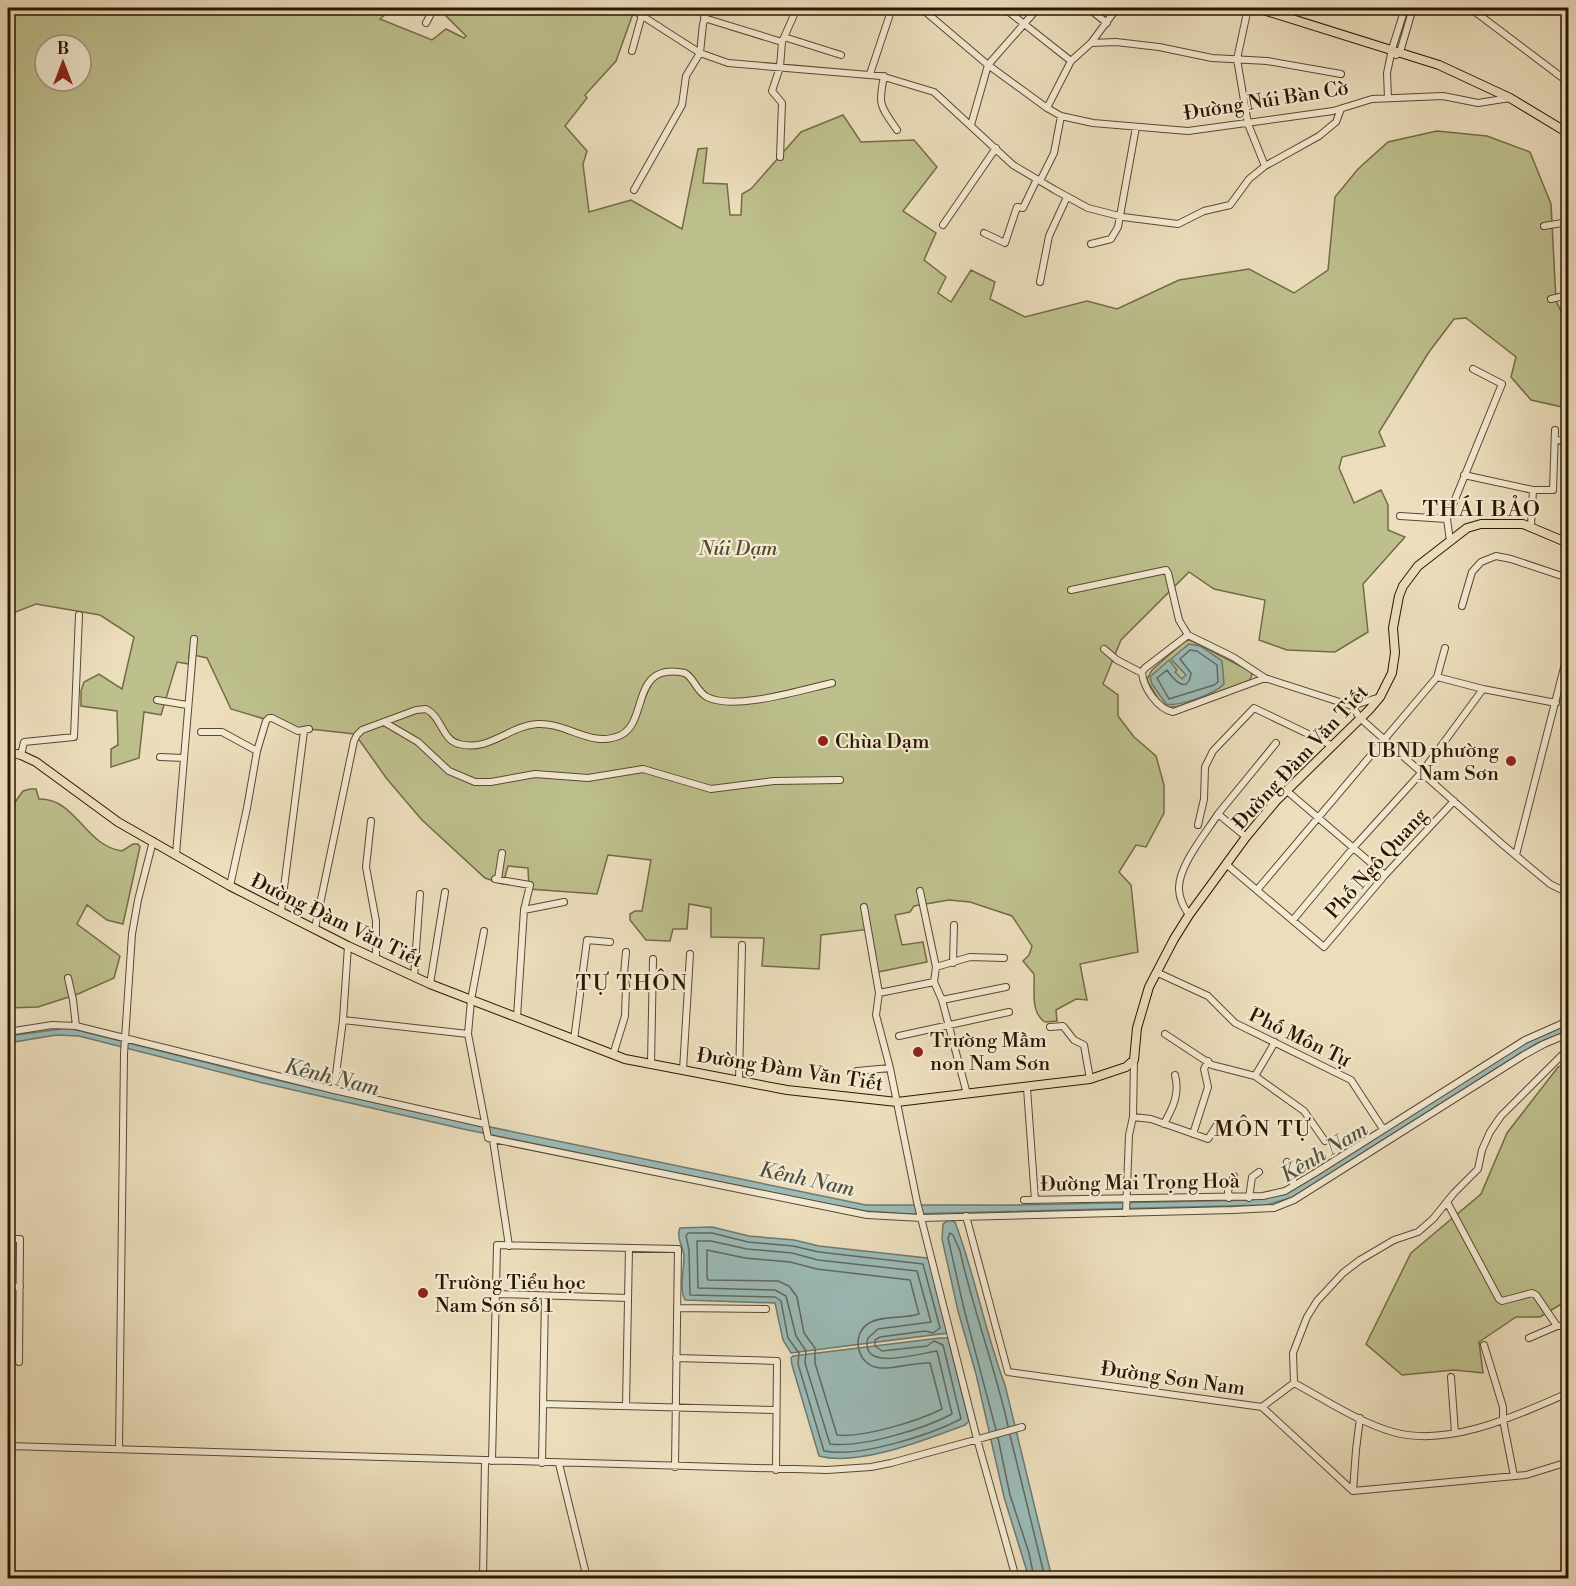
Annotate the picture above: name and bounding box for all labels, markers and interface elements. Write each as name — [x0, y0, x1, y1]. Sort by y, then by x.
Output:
north arrow — [33, 33, 93, 93]
text: B — [57, 39, 69, 59]
street label: Đường Núi Bàn Cờ — [1182, 76, 1350, 127]
district label: THÁI BẢO — [1422, 495, 1542, 523]
park label: Núi Dạm — [697, 537, 778, 562]
street label: Đường Đàm Văn Tiết — [1228, 681, 1374, 835]
place label: Chùa Dạm — [835, 730, 930, 755]
marker: Chùa Dạm — [816, 734, 830, 748]
place label: UBND phường Nam Sơn — [1367, 739, 1500, 787]
marker: UBND phường Nam Sơn — [1504, 754, 1518, 768]
street label: Phố Ngô Quang — [1321, 803, 1434, 925]
street label: Đường Đàm Văn Tiết — [246, 869, 426, 974]
district label: TỰ THÔN — [575, 968, 689, 997]
street label: Phố Môn Tự — [1245, 1003, 1355, 1074]
place label: Trường Mầm non Nam Sơn — [930, 1029, 1050, 1077]
street label: Đường Đàm Văn Tiết — [695, 1043, 885, 1098]
marker: Trường Mầm non Nam Sơn — [911, 1045, 925, 1059]
water label: Kênh Nam — [282, 1054, 383, 1103]
district label: MÔN TỰ — [1214, 1114, 1312, 1143]
water label: Kênh Nam — [1276, 1116, 1374, 1189]
water label: Kênh Nam — [757, 1157, 858, 1203]
street label: Đường Mai Trọng Hoà — [1040, 1169, 1241, 1198]
place label: Trường Tiểu học Nam Sơn số 1 — [435, 1271, 586, 1319]
marker: Trường Tiểu học Nam Sơn số 1 — [416, 1286, 430, 1300]
street label: Đường Sơn Nam — [1099, 1357, 1247, 1402]

